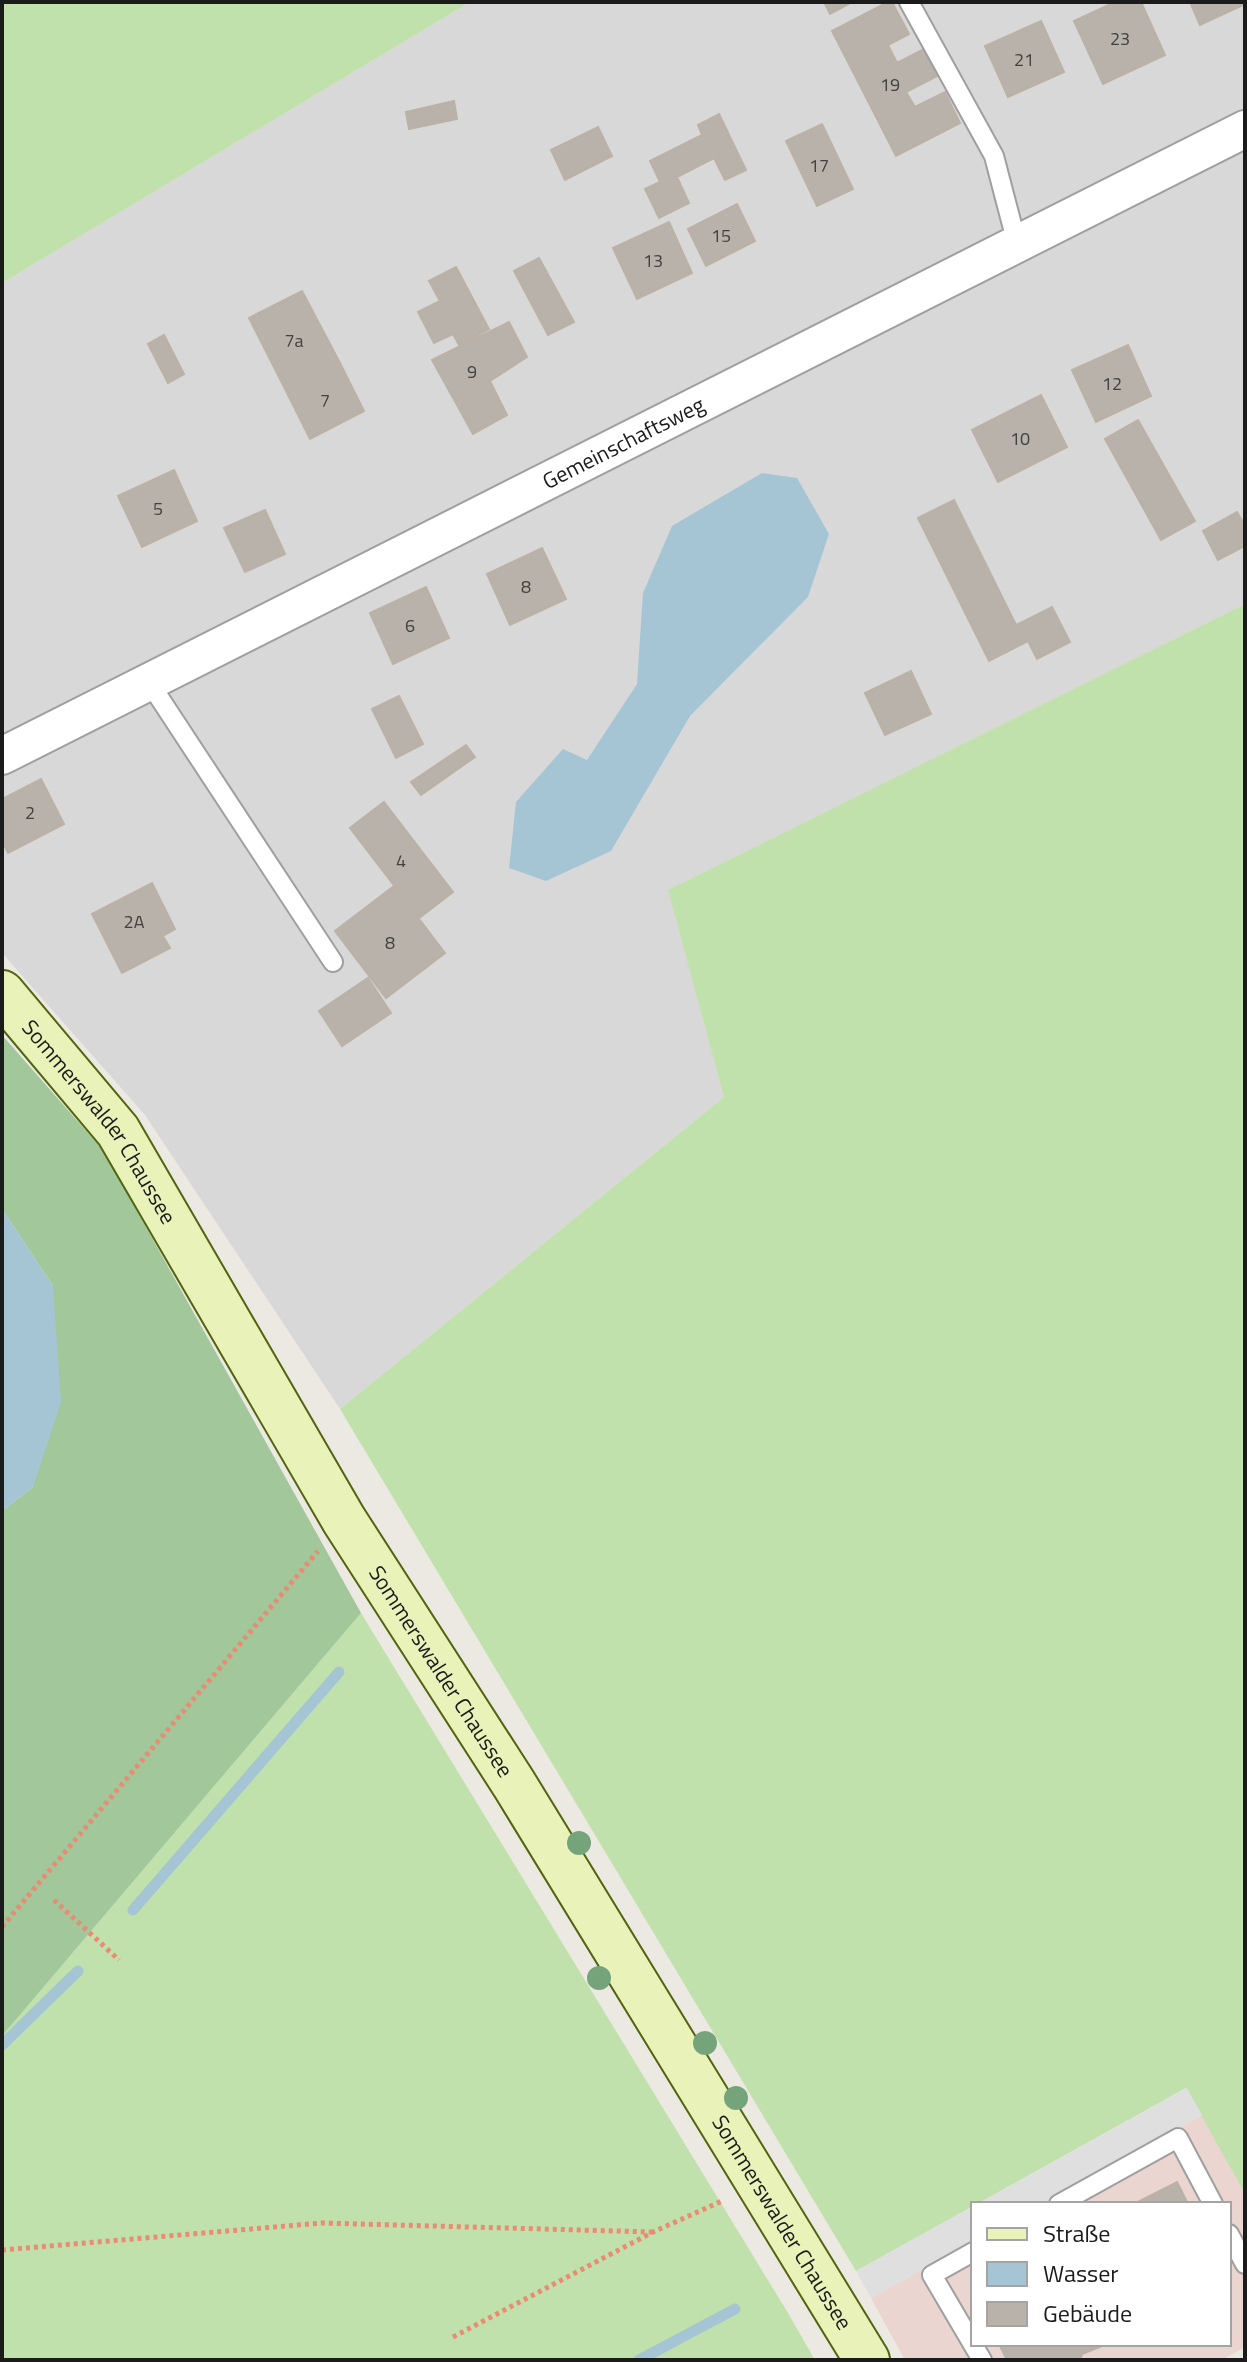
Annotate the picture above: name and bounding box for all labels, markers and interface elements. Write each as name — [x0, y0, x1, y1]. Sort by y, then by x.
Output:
house number: 23 — [1110, 25, 1130, 52]
house number: 21 — [1014, 46, 1034, 73]
house number: 19 — [880, 71, 900, 98]
house number: 17 — [809, 152, 829, 179]
house number: 15 — [711, 222, 731, 249]
house number: 13 — [643, 247, 663, 274]
house number: 7a — [284, 327, 304, 354]
house number: 9 — [467, 358, 477, 385]
house number: 12 — [1102, 370, 1122, 397]
house number: 7 — [320, 387, 330, 414]
street label: Gemeinschaftsweg — [536, 387, 710, 498]
house number: 10 — [1010, 425, 1030, 452]
house number: 5 — [153, 495, 163, 522]
house number: 8 — [521, 573, 531, 600]
house number: 6 — [405, 612, 415, 639]
house number: 2 — [25, 799, 35, 826]
house number: 4 — [396, 847, 406, 874]
house number: 2A — [124, 908, 145, 935]
house number: 8 — [385, 929, 395, 956]
street label: Sommerswalder Chaussee — [14, 1012, 185, 1230]
street label: Sommerswalder Chaussee — [360, 1558, 522, 1784]
street label: Sommerswalder Chaussee — [704, 2108, 861, 2336]
legend — [971, 2202, 1231, 2346]
text: Straße — [1043, 2215, 1110, 2251]
text: Wasser — [1043, 2255, 1119, 2291]
text: Gebäude — [1043, 2295, 1132, 2331]

